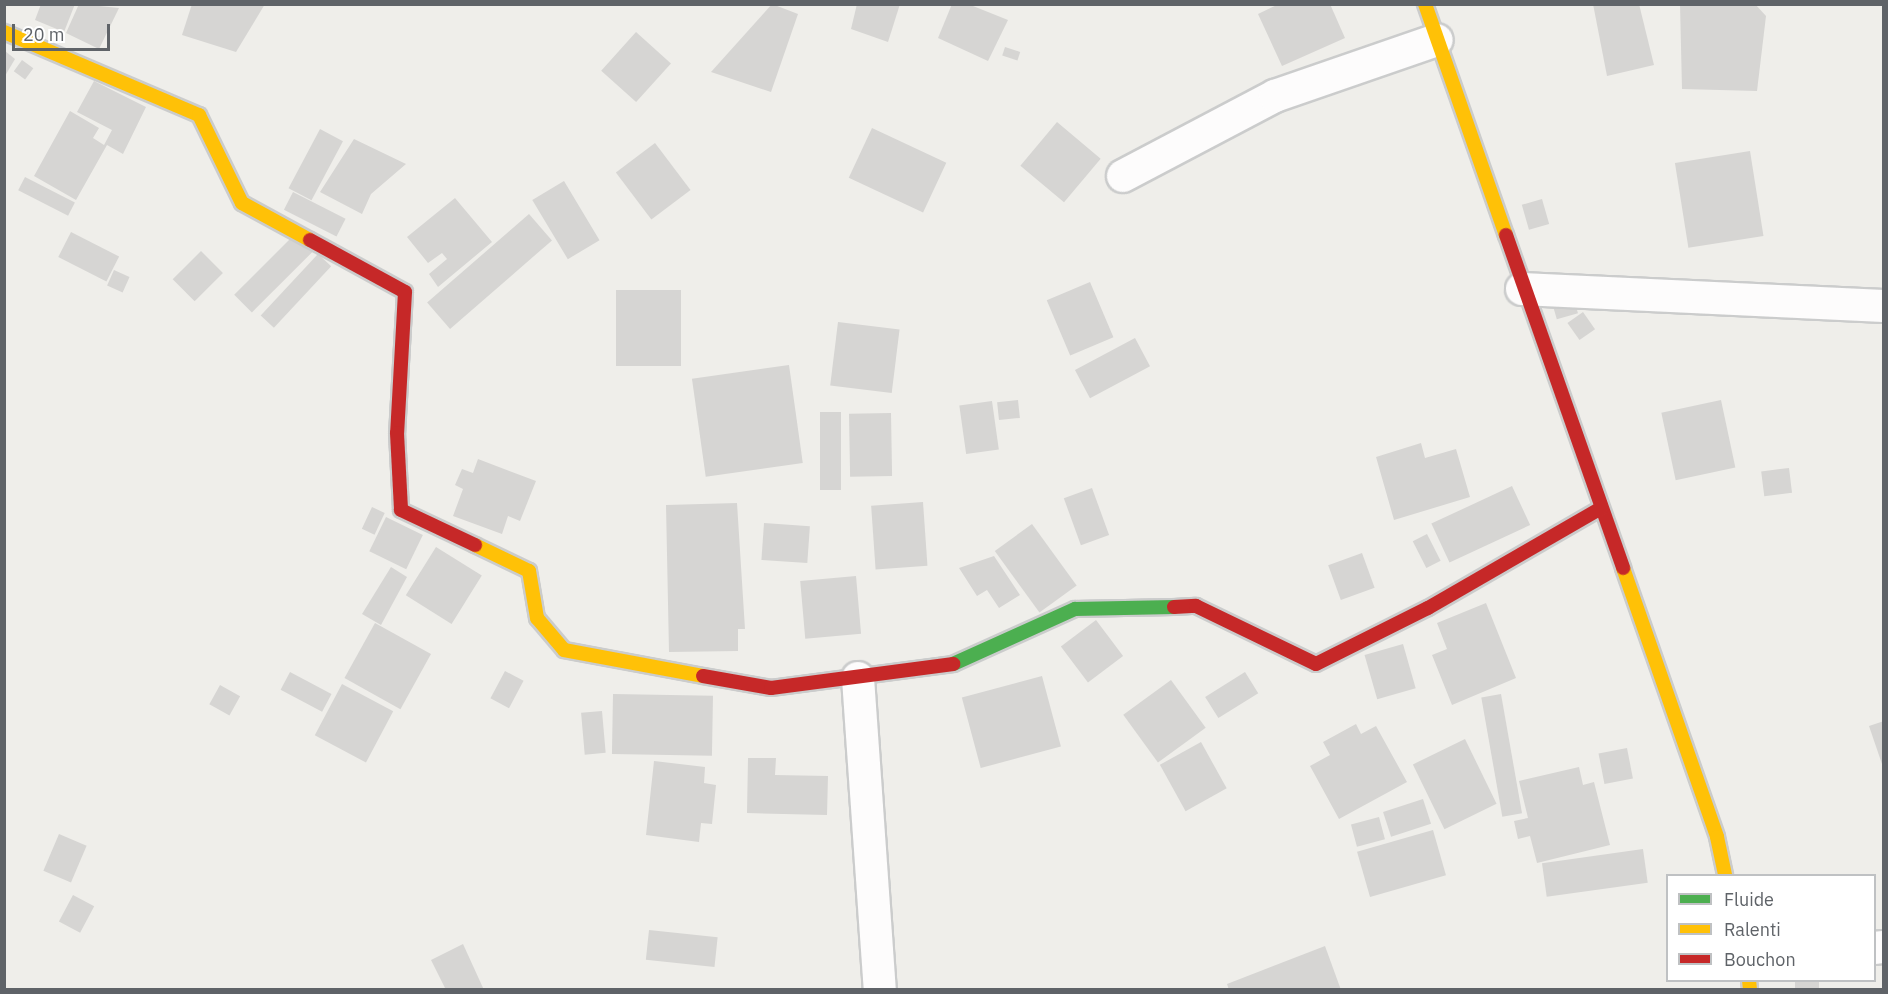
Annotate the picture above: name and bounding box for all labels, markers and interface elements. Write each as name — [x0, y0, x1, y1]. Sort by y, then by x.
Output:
scale bar — [15, 12, 112, 50]
text: 20 m — [23, 23, 65, 46]
legend — [1666, 874, 1876, 982]
text: Fluide — [1724, 888, 1774, 911]
text: Ralenti — [1724, 918, 1781, 941]
text: Bouchon — [1724, 948, 1796, 971]

